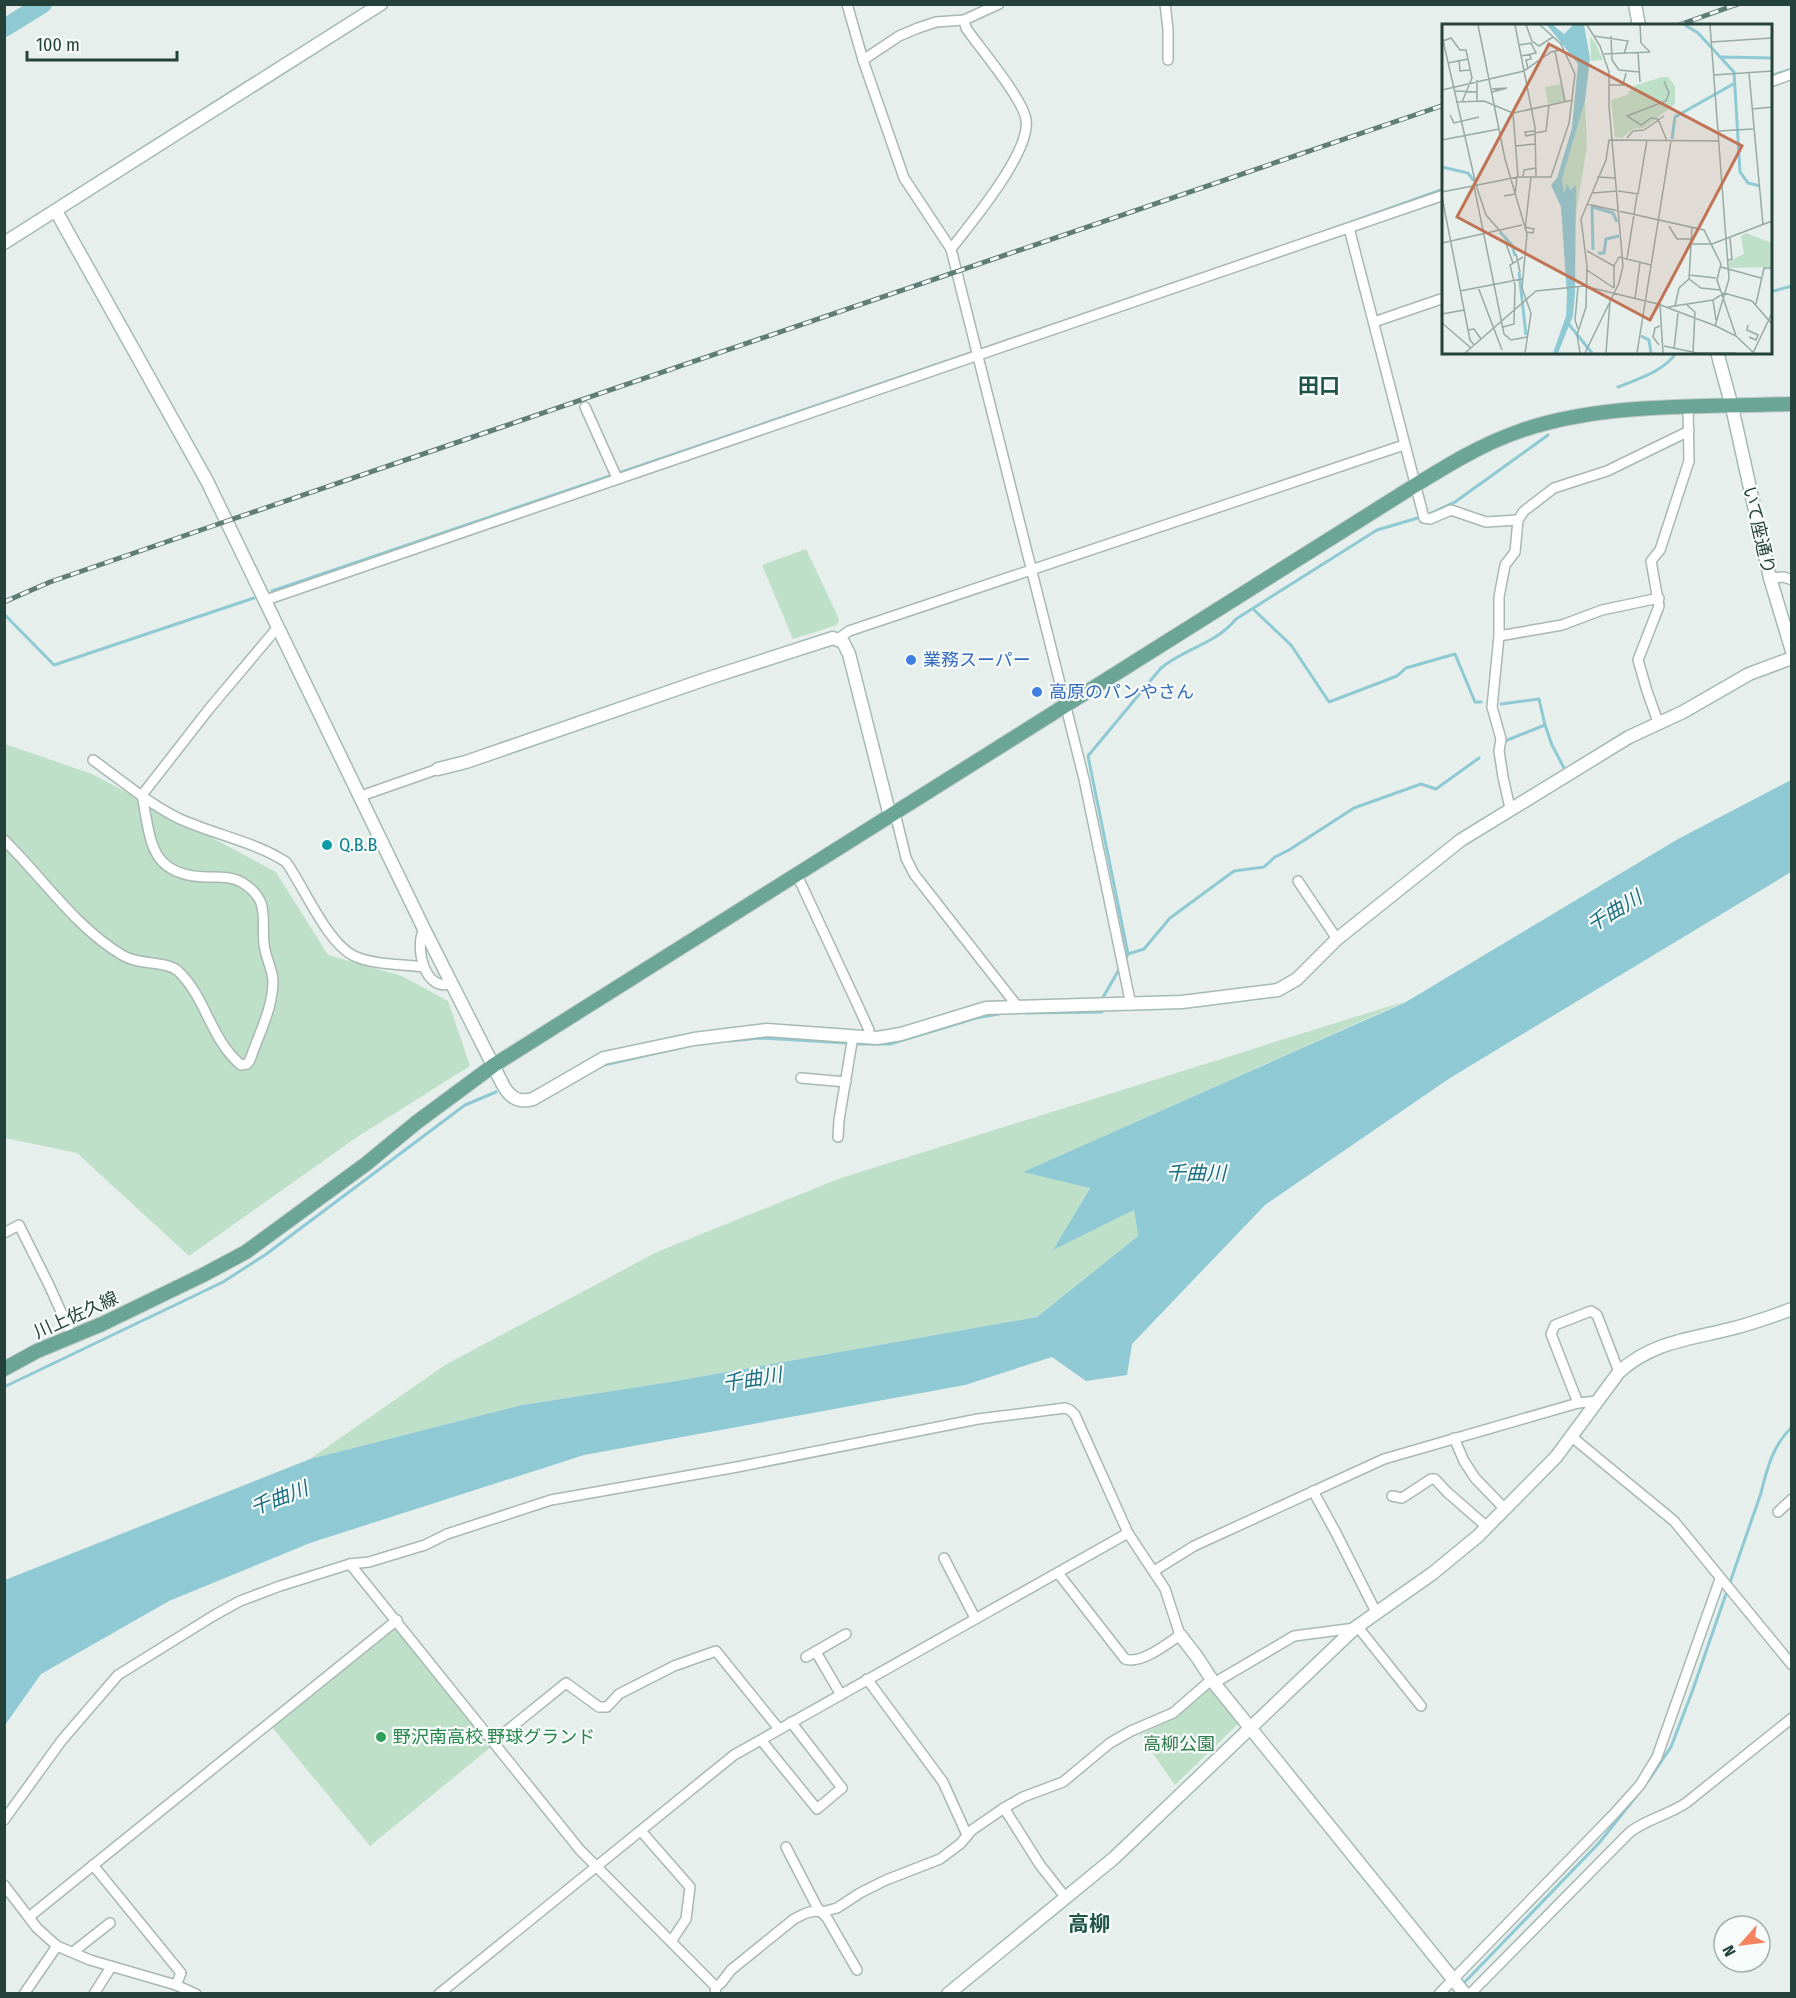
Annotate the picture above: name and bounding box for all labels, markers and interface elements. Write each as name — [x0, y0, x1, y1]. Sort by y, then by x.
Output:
scale bar — [27, 24, 177, 62]
inset map — [1442, 24, 1772, 354]
text: 100 m — [36, 34, 80, 56]
district label: 田口 — [1298, 373, 1340, 399]
street label: いて座通り — [1738, 484, 1780, 576]
place label: 業務スーパー — [923, 649, 1031, 671]
marker: 業務スーパー — [904, 653, 918, 667]
place label: 高原のパンやさん — [1049, 681, 1194, 703]
marker: 高原のパンやさん — [1030, 685, 1044, 699]
place label: Q.B.B — [339, 834, 377, 856]
marker: Q.B.B — [320, 838, 334, 852]
water label: 千曲川 — [1582, 884, 1648, 937]
water label: 千曲川 — [1166, 1161, 1228, 1185]
street label: 川上佐久線 — [30, 1287, 122, 1343]
water label: 千曲川 — [720, 1362, 785, 1396]
water label: 千曲川 — [247, 1475, 313, 1520]
place label: 野沢南高校 野球グランド — [393, 1726, 595, 1748]
marker: 野沢南高校 野球グランド — [374, 1730, 388, 1744]
park label: 高柳公園 — [1143, 1733, 1215, 1755]
district label: 高柳 — [1068, 1911, 1110, 1937]
north arrow — [1712, 1914, 1772, 1974]
text: N — [1719, 1942, 1740, 1960]

